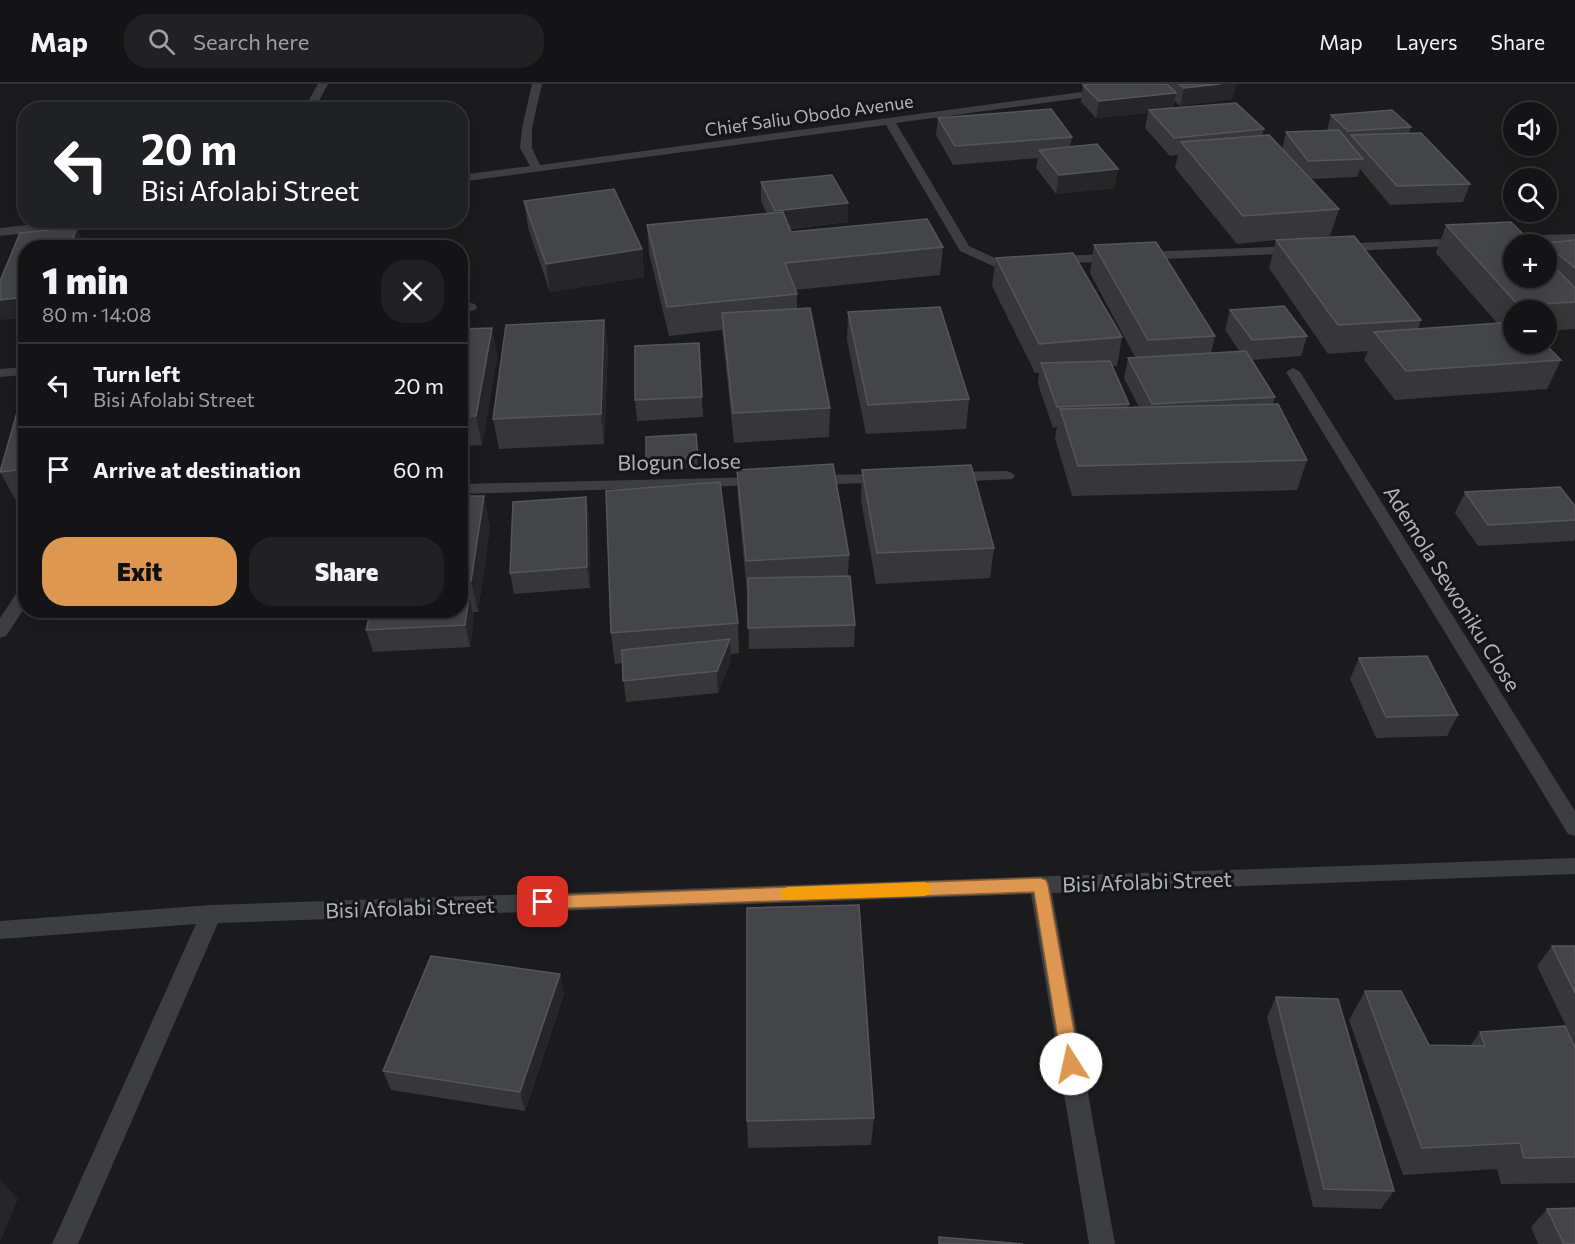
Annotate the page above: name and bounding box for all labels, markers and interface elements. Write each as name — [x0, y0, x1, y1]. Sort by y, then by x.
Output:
search box — [124, 14, 544, 68]
text: Map — [30, 24, 88, 58]
icon: search — [145, 25, 178, 58]
text: Search here — [193, 28, 309, 55]
text: Map — [1319, 29, 1363, 54]
text: Layers — [1396, 29, 1458, 54]
text: Share — [1491, 29, 1545, 54]
street label: Chief Saliu Obodo Avenue — [703, 89, 915, 141]
map controls — [1503, 102, 1557, 354]
button: sound — [1503, 102, 1557, 156]
text: 20 m — [141, 122, 237, 174]
icon: left — [42, 126, 120, 204]
button: search — [1503, 168, 1557, 222]
text: Bisi Afolabi Street — [141, 174, 359, 207]
button: + — [1503, 234, 1557, 288]
text: 1 min — [42, 257, 128, 301]
button: close — [381, 260, 444, 323]
button: − — [1503, 300, 1557, 354]
text: 80 m · 14:08 — [42, 302, 151, 326]
text: Turn left — [93, 360, 180, 387]
icon: left — [42, 369, 75, 402]
text: 20 m — [394, 372, 444, 399]
text: Bisi Afolabi Street — [93, 387, 255, 411]
street label: Blogun Close — [617, 447, 741, 475]
icon: arrive — [42, 453, 75, 486]
text: Arrive at destination — [93, 456, 301, 483]
text: 60 m — [393, 456, 444, 483]
street label: Ademola Sewoniku Close — [1379, 481, 1527, 695]
button: Exit — [42, 537, 237, 606]
button: Share — [249, 537, 444, 606]
street label: Bisi Afolabi Street — [1062, 866, 1232, 896]
pin — [517, 876, 568, 927]
icon: arrive — [526, 885, 559, 918]
street label: Bisi Afolabi Street — [325, 892, 495, 922]
position arrow — [1039, 1032, 1103, 1096]

